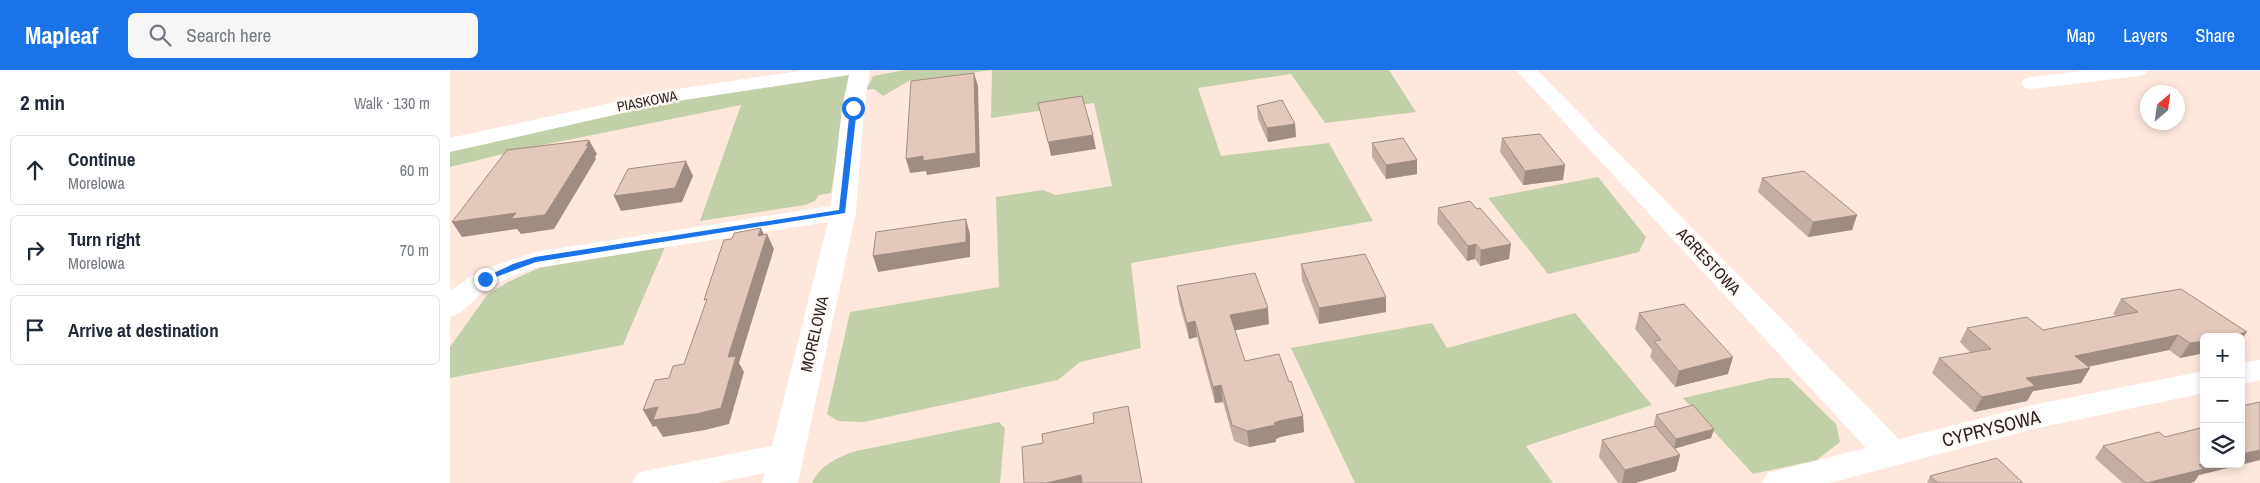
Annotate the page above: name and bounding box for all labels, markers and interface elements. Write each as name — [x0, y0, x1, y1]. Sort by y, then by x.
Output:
search box — [128, 13, 478, 58]
text: Mapleaf — [25, 19, 98, 51]
icon: search — [146, 21, 174, 49]
text: Search here — [186, 22, 271, 48]
text: Map — [2067, 23, 2095, 48]
text: Layers — [2123, 23, 2168, 48]
text: Share — [2196, 23, 2235, 48]
north arrow — [2140, 85, 2185, 130]
street label: PIASKOWA — [615, 86, 679, 116]
text: 2 min — [20, 88, 65, 117]
text: Walk · 130 m — [354, 92, 430, 114]
route start — [842, 97, 865, 120]
text: Continue — [68, 146, 136, 172]
icon: ahead — [21, 156, 49, 184]
text: 60 m — [400, 159, 429, 181]
text: Morelowa — [68, 172, 125, 194]
street label: AGRESTOWA — [1671, 222, 1746, 300]
text: Turn right — [68, 226, 140, 252]
icon: right — [21, 236, 49, 264]
text: 70 m — [400, 239, 429, 261]
text: Morelowa — [68, 252, 125, 274]
route end — [474, 268, 497, 291]
street label: MORELOWA — [795, 294, 833, 374]
icon: arrive — [21, 316, 49, 344]
text: Arrive at destination — [68, 317, 219, 343]
map controls — [2200, 333, 2245, 468]
button: + — [2200, 333, 2245, 378]
button: − — [2200, 378, 2245, 423]
street label: CYPRYSOWA — [1939, 403, 2043, 453]
button: layers — [2200, 423, 2245, 468]

